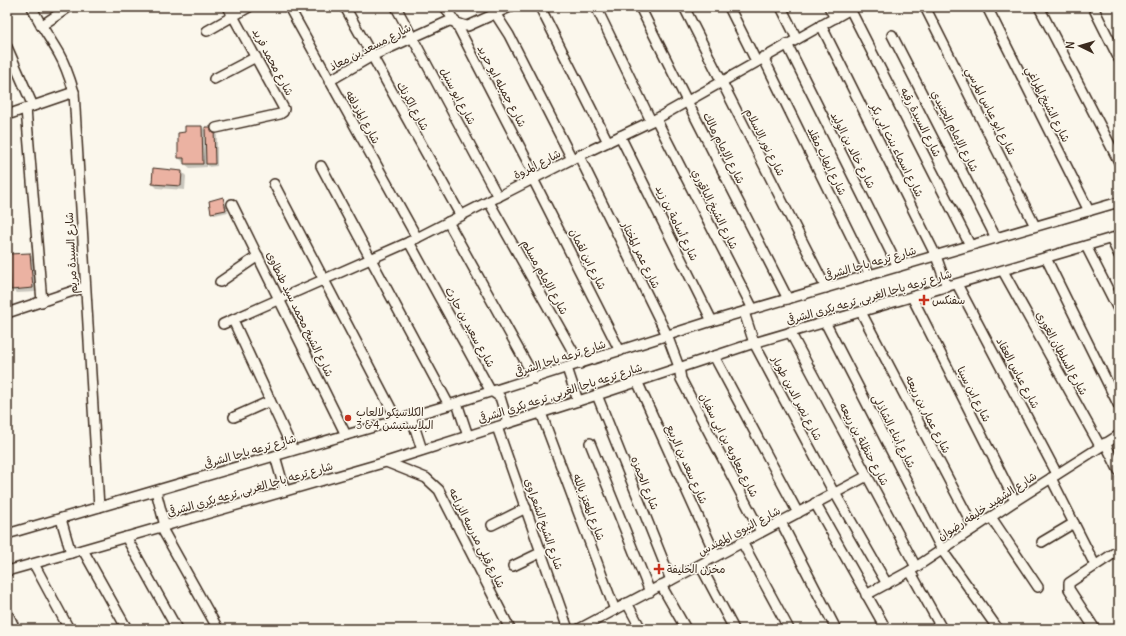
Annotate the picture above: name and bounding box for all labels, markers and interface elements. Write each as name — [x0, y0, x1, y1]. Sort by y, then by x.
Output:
street label: شارع مسعد بن معاذ — [327, 20, 414, 75]
street label: شارع محمد فريد — [248, 26, 297, 99]
north arrow — [1060, 26, 1100, 66]
text: N — [1063, 41, 1077, 50]
street label: شارع جميله ابو حريد — [473, 42, 530, 130]
street label: شارع الشيخ المراغي — [1019, 64, 1073, 146]
street label: شارع ابو سنبل — [435, 65, 479, 128]
street label: شارع ابو عباس المرسي — [959, 65, 1019, 159]
street label: شارع الكرنك — [392, 79, 432, 134]
street label: شارع السيدة رقيه — [896, 85, 945, 160]
street label: شارع المزدلفه — [341, 88, 383, 147]
street label: شارع الإمام الجنيدي — [927, 88, 982, 175]
street label: شارع اسماء بنت ابى بكر — [865, 100, 927, 200]
street label: شارع نور الاسلام — [740, 106, 788, 179]
street label: شارع خالد بن الوليد — [826, 109, 878, 192]
street label: شارع الإمام مالك — [698, 110, 748, 187]
street label: شارع ايهاب مقلد — [803, 125, 850, 198]
street label: شارع المروة — [511, 146, 564, 184]
street label: شارع الشيخ الباقوري — [687, 167, 741, 252]
street label: شارع أسامة بن زيد — [651, 183, 701, 264]
street label: شارع السيدة مريم — [62, 212, 82, 294]
street label: شارع عمر المختار — [617, 218, 663, 292]
street label: شارع ابن لقمان — [565, 226, 609, 293]
street label: شارع الإمام مسلم — [517, 237, 571, 318]
street label: شارع ترعه باجا الشرقى — [822, 243, 918, 285]
street label: شارع الشيخ محمد سيد طنطاوى — [262, 249, 336, 380]
street label: شارع ترعه باجا الغربى, ترعه بكرى الشرقى — [784, 267, 954, 329]
street label: شارع سعيد بن حارث — [440, 284, 498, 371]
place label: سفنكس — [932, 293, 965, 307]
marker: سفنكس — [919, 295, 929, 305]
street label: شارع السلطان الغورى — [1031, 309, 1091, 398]
street label: شارع عباس العقاد — [992, 335, 1043, 412]
street label: شارع ترعه باجا الشرقى — [512, 337, 608, 381]
street label: شارع نصر الدين طوبار — [766, 352, 825, 444]
street label: شارع ترعه باجا الغربى, ترعه بكرى الشرقى — [476, 360, 645, 428]
street label: شارع ابن سينا — [952, 364, 994, 425]
street label: شارع عمار بن ربيعه — [900, 372, 954, 456]
street label: شارع معاويه بن ابى سفيان — [695, 391, 761, 500]
street label: شارع أبناء الشاذلى — [868, 392, 919, 471]
street label: شارع حنظلة بن ربيعه — [834, 400, 892, 489]
place label: الكلاسيكو لالعاب البلايستيشن 4& 3 — [356, 405, 433, 433]
marker: الكلاسيكو لالعاب البلايستيشن 4& 3 — [343, 413, 353, 423]
street label: شارع سعد بن الربيع — [661, 422, 711, 507]
street label: شارع ترعه باجا الشرقى — [202, 431, 298, 473]
street label: شارع الحمزه — [626, 454, 662, 513]
street label: شارع ترعه باجا الغربى, ترعه بكرى الشرقى — [165, 459, 335, 521]
street label: شارع الشهيد خليفه رضوان — [935, 469, 1040, 545]
street label: شارع المعتز بالله — [568, 472, 608, 543]
street label: شارع الشيخ الشعراوى — [520, 476, 566, 572]
street label: شارع قبلى مدرسه الزراعه — [444, 486, 508, 591]
street label: شارع النبوى المهندس — [695, 503, 784, 560]
place label: مخزن الخليفة — [667, 562, 725, 576]
marker: مخزن الخليفة — [654, 564, 664, 574]

